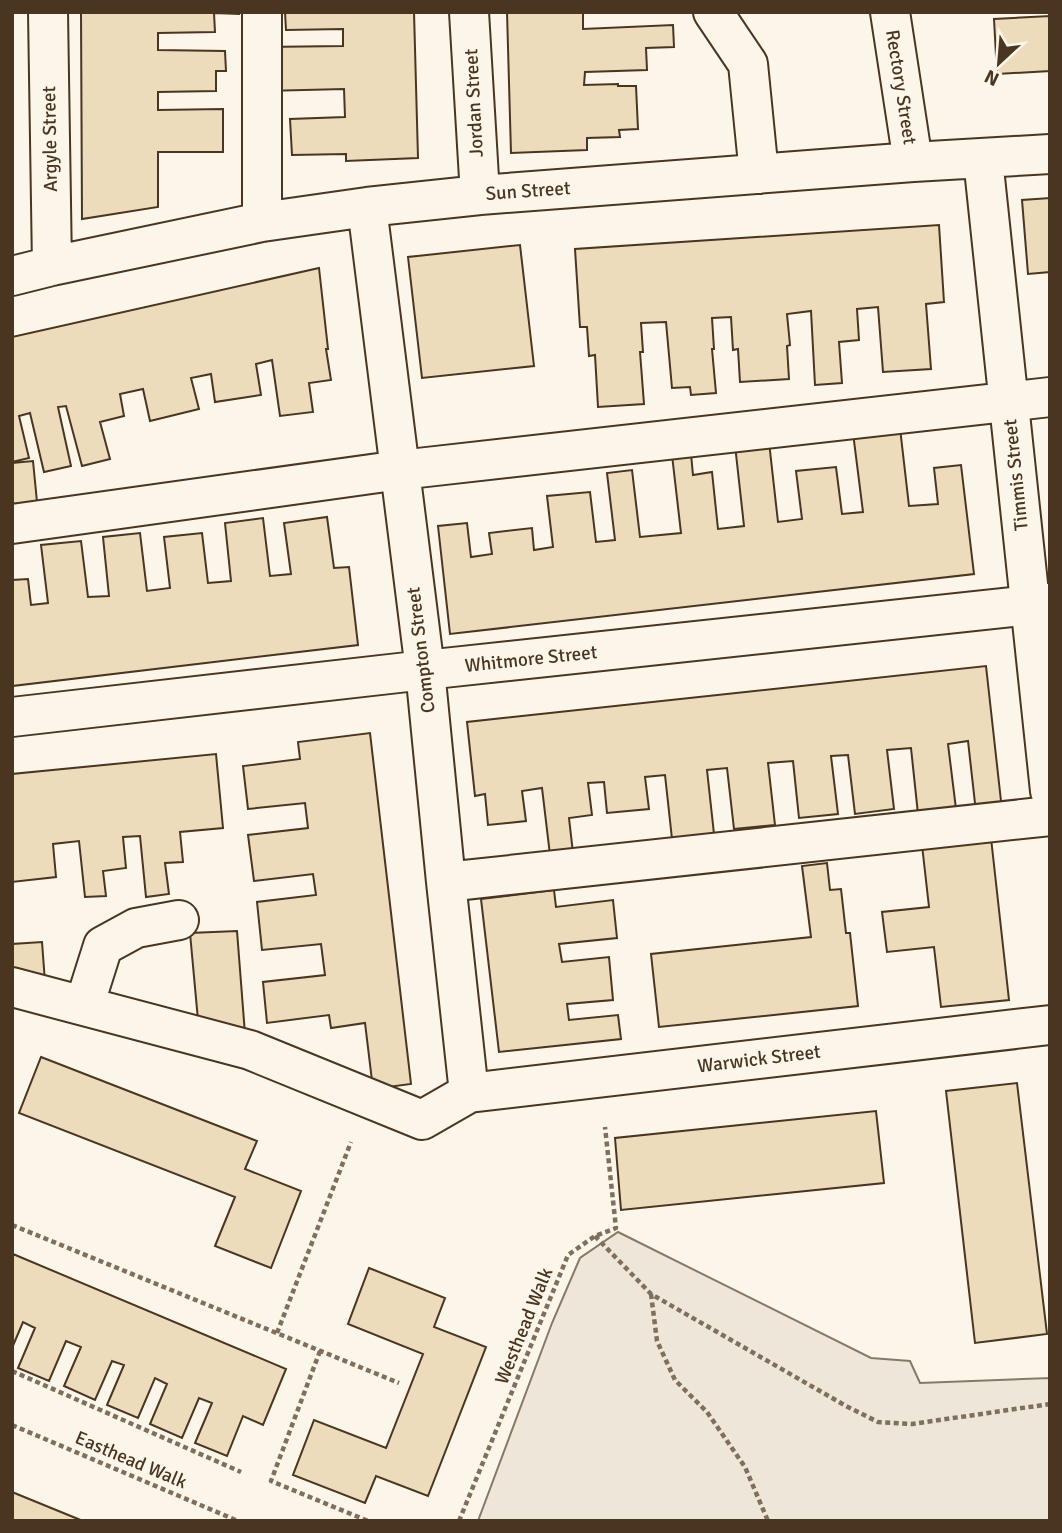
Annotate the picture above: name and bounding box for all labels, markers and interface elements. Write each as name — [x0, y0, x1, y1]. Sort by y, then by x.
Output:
street label: Rectory Street — [880, 28, 922, 147]
north arrow — [964, 28, 1034, 98]
street label: Jordan Street — [459, 48, 489, 158]
text: N — [981, 64, 1003, 91]
street label: Argyle Street — [37, 85, 63, 192]
street label: Sun Street — [485, 176, 572, 206]
street label: Timmis Street — [998, 418, 1034, 532]
street label: Compton Street — [401, 585, 441, 714]
street label: Whitmore Street — [464, 640, 599, 678]
street label: Warwick Street — [696, 1040, 822, 1078]
street label: Westhead Walk — [490, 1264, 558, 1388]
street label: Easthead Walk — [72, 1426, 191, 1494]

